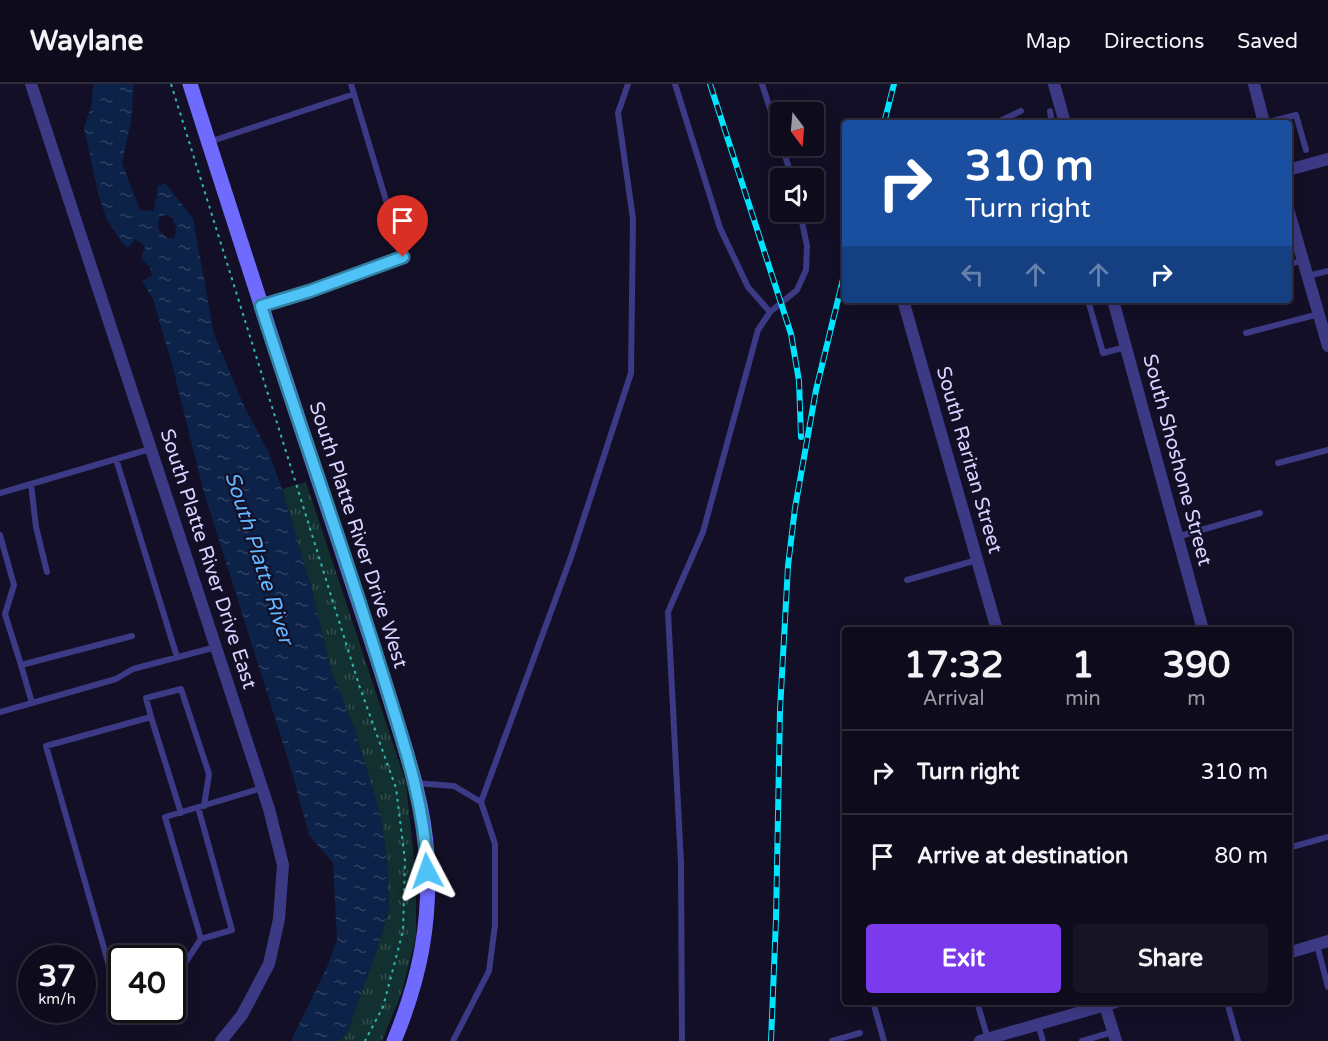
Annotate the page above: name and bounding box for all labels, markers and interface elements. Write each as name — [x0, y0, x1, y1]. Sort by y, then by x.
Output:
text: Waylane — [30, 24, 143, 58]
text: Map — [1025, 29, 1071, 54]
text: Directions — [1104, 29, 1204, 54]
text: Saved — [1237, 29, 1298, 54]
north arrow — [770, 102, 824, 156]
map controls — [770, 102, 824, 222]
text: 310 m — [965, 141, 1094, 192]
icon: right — [866, 144, 944, 222]
button: sound — [770, 168, 824, 222]
text: Turn right — [965, 192, 1091, 225]
pin — [377, 195, 428, 257]
icon: arrive — [386, 204, 419, 237]
icon: left — [956, 258, 989, 291]
icon: ahead — [1019, 258, 1052, 291]
icon: ahead — [1082, 258, 1115, 291]
icon: right — [1145, 258, 1178, 291]
street label: South Shoshone Street — [1137, 352, 1217, 569]
street label: South Raritan Street — [931, 364, 1007, 557]
street label: South Platte River Drive West — [304, 399, 413, 672]
street label: South Platte River Drive East — [155, 426, 262, 692]
water label: South Platte River — [219, 469, 300, 650]
text: 17:32 — [904, 644, 1004, 687]
text: 1 — [1072, 644, 1094, 687]
text: 390 — [1162, 644, 1230, 687]
text: Arrival — [923, 687, 985, 711]
text: min — [1065, 687, 1101, 711]
text: m — [1187, 687, 1206, 711]
icon: right — [866, 756, 899, 789]
text: Turn right — [917, 759, 1019, 785]
text: 310 m — [1201, 759, 1268, 785]
position arrow — [395, 839, 459, 903]
icon: arrive — [866, 840, 899, 873]
text: Arrive at destination — [917, 843, 1128, 869]
text: 80 m — [1214, 843, 1268, 869]
button: Exit — [866, 924, 1061, 993]
button: Share — [1073, 924, 1268, 993]
speed limit sign: 40 — [108, 945, 186, 1023]
text: 37 — [38, 958, 76, 995]
text: km/h — [38, 990, 76, 1008]

